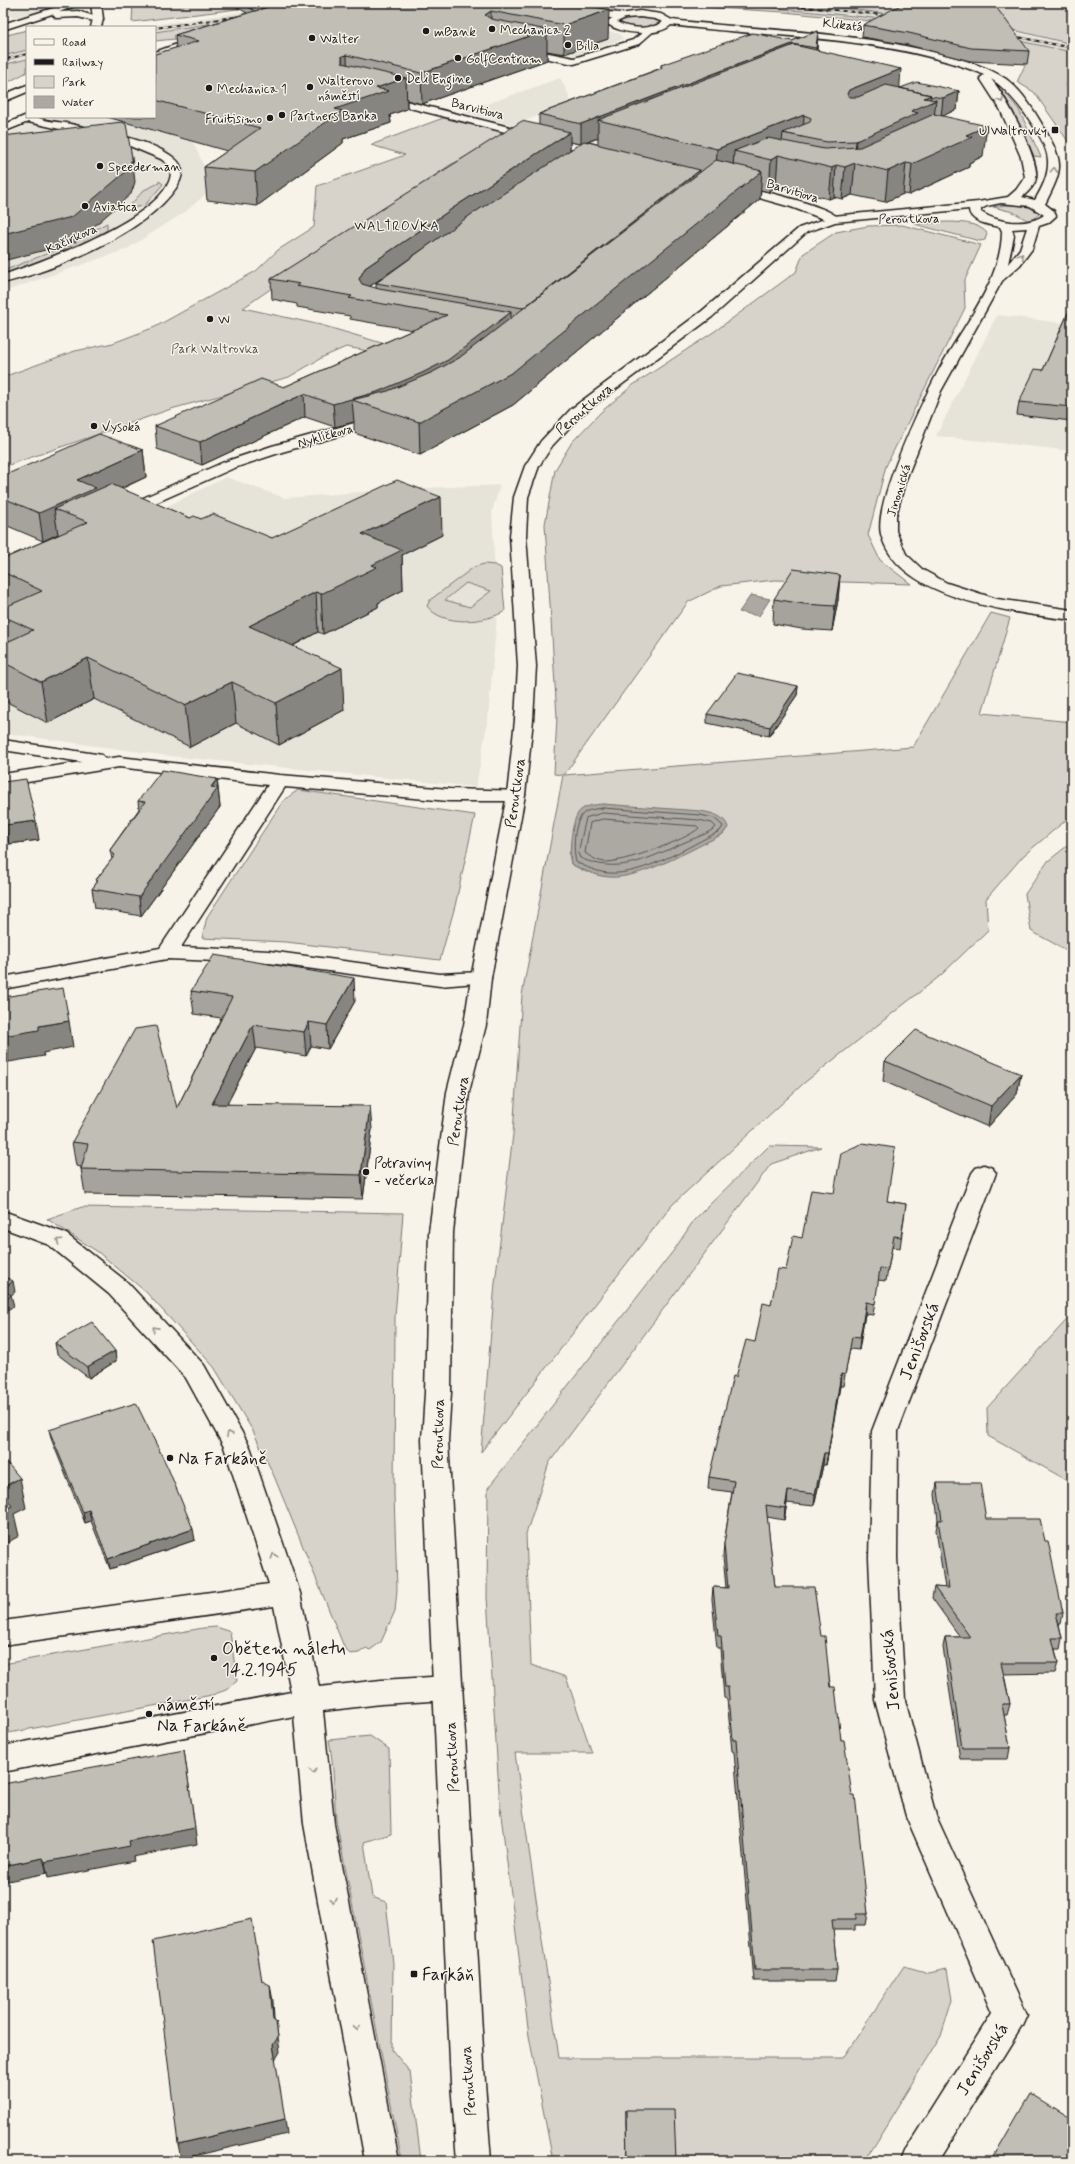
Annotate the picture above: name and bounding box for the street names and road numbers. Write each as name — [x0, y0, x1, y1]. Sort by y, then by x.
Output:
street label: Klikatá — [822, 15, 864, 36]
street label: Barvitiova — [449, 95, 506, 124]
street label: Barvitiova — [764, 175, 821, 208]
street label: Peroutkova — [878, 210, 940, 229]
street label: Kačírkova — [43, 220, 100, 258]
street label: Peroutkova — [552, 379, 618, 440]
street label: Nyklíčkova — [296, 420, 356, 453]
street label: Jinonická — [883, 462, 916, 519]
street label: Peroutkova — [501, 757, 531, 829]
street label: Peroutkova — [444, 1075, 474, 1147]
street label: Jenišovská — [894, 1299, 946, 1384]
street label: Peroutkova — [428, 1398, 450, 1469]
street label: Jenišovská — [875, 1628, 907, 1712]
street label: Peroutkova — [441, 1721, 465, 1793]
street label: Jenišovská — [951, 2019, 1015, 2100]
street label: Peroutkova — [457, 2045, 481, 2117]

